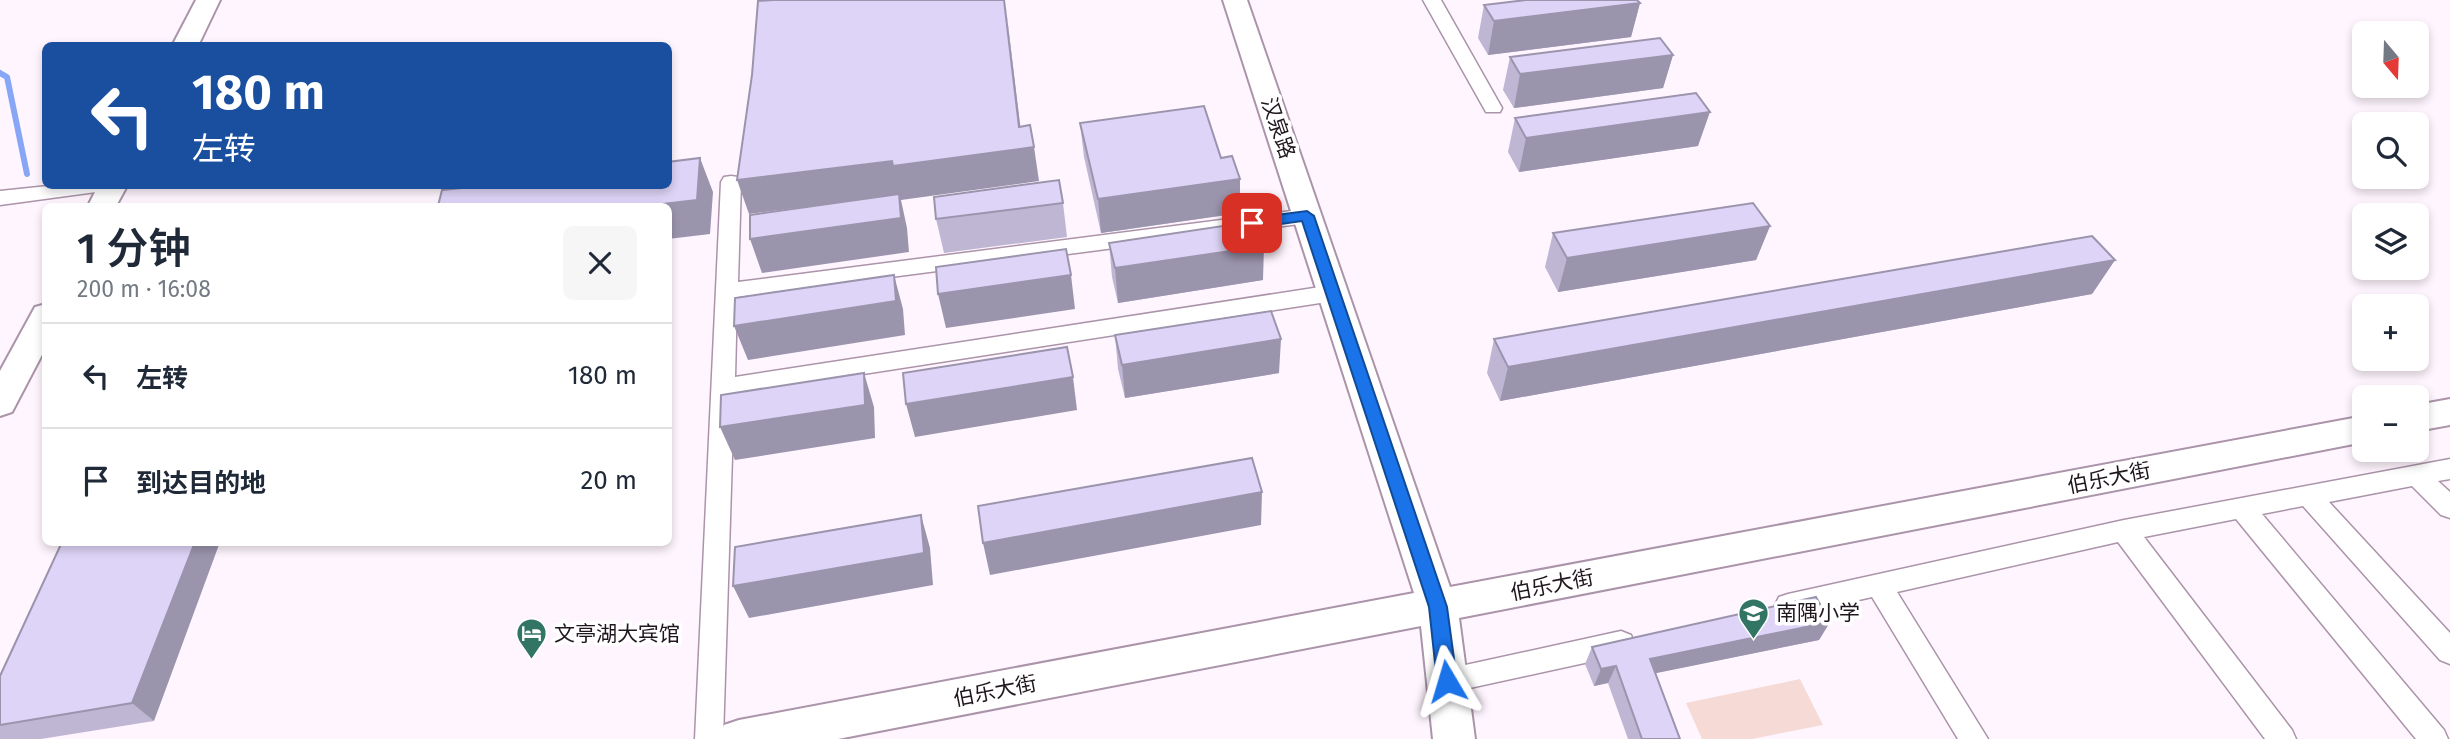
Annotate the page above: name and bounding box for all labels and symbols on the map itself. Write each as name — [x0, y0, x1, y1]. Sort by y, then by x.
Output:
north arrow — [2352, 21, 2429, 98]
street label: 汉泉路 — [1255, 94, 1301, 162]
pin — [1222, 193, 1282, 253]
street label: 伯乐大街 — [2065, 457, 2153, 499]
street label: 伯乐大街 — [1508, 564, 1596, 606]
school or university icon: 南隅小学 — [1736, 596, 1770, 640]
place label: 南隅小学 — [1776, 600, 1860, 626]
hotel icon: 文亭湖大宾馆 — [514, 617, 548, 661]
place label: 文亭湖大宾馆 — [554, 621, 680, 647]
position arrow — [1410, 644, 1484, 718]
street label: 伯乐大街 — [951, 670, 1039, 712]

